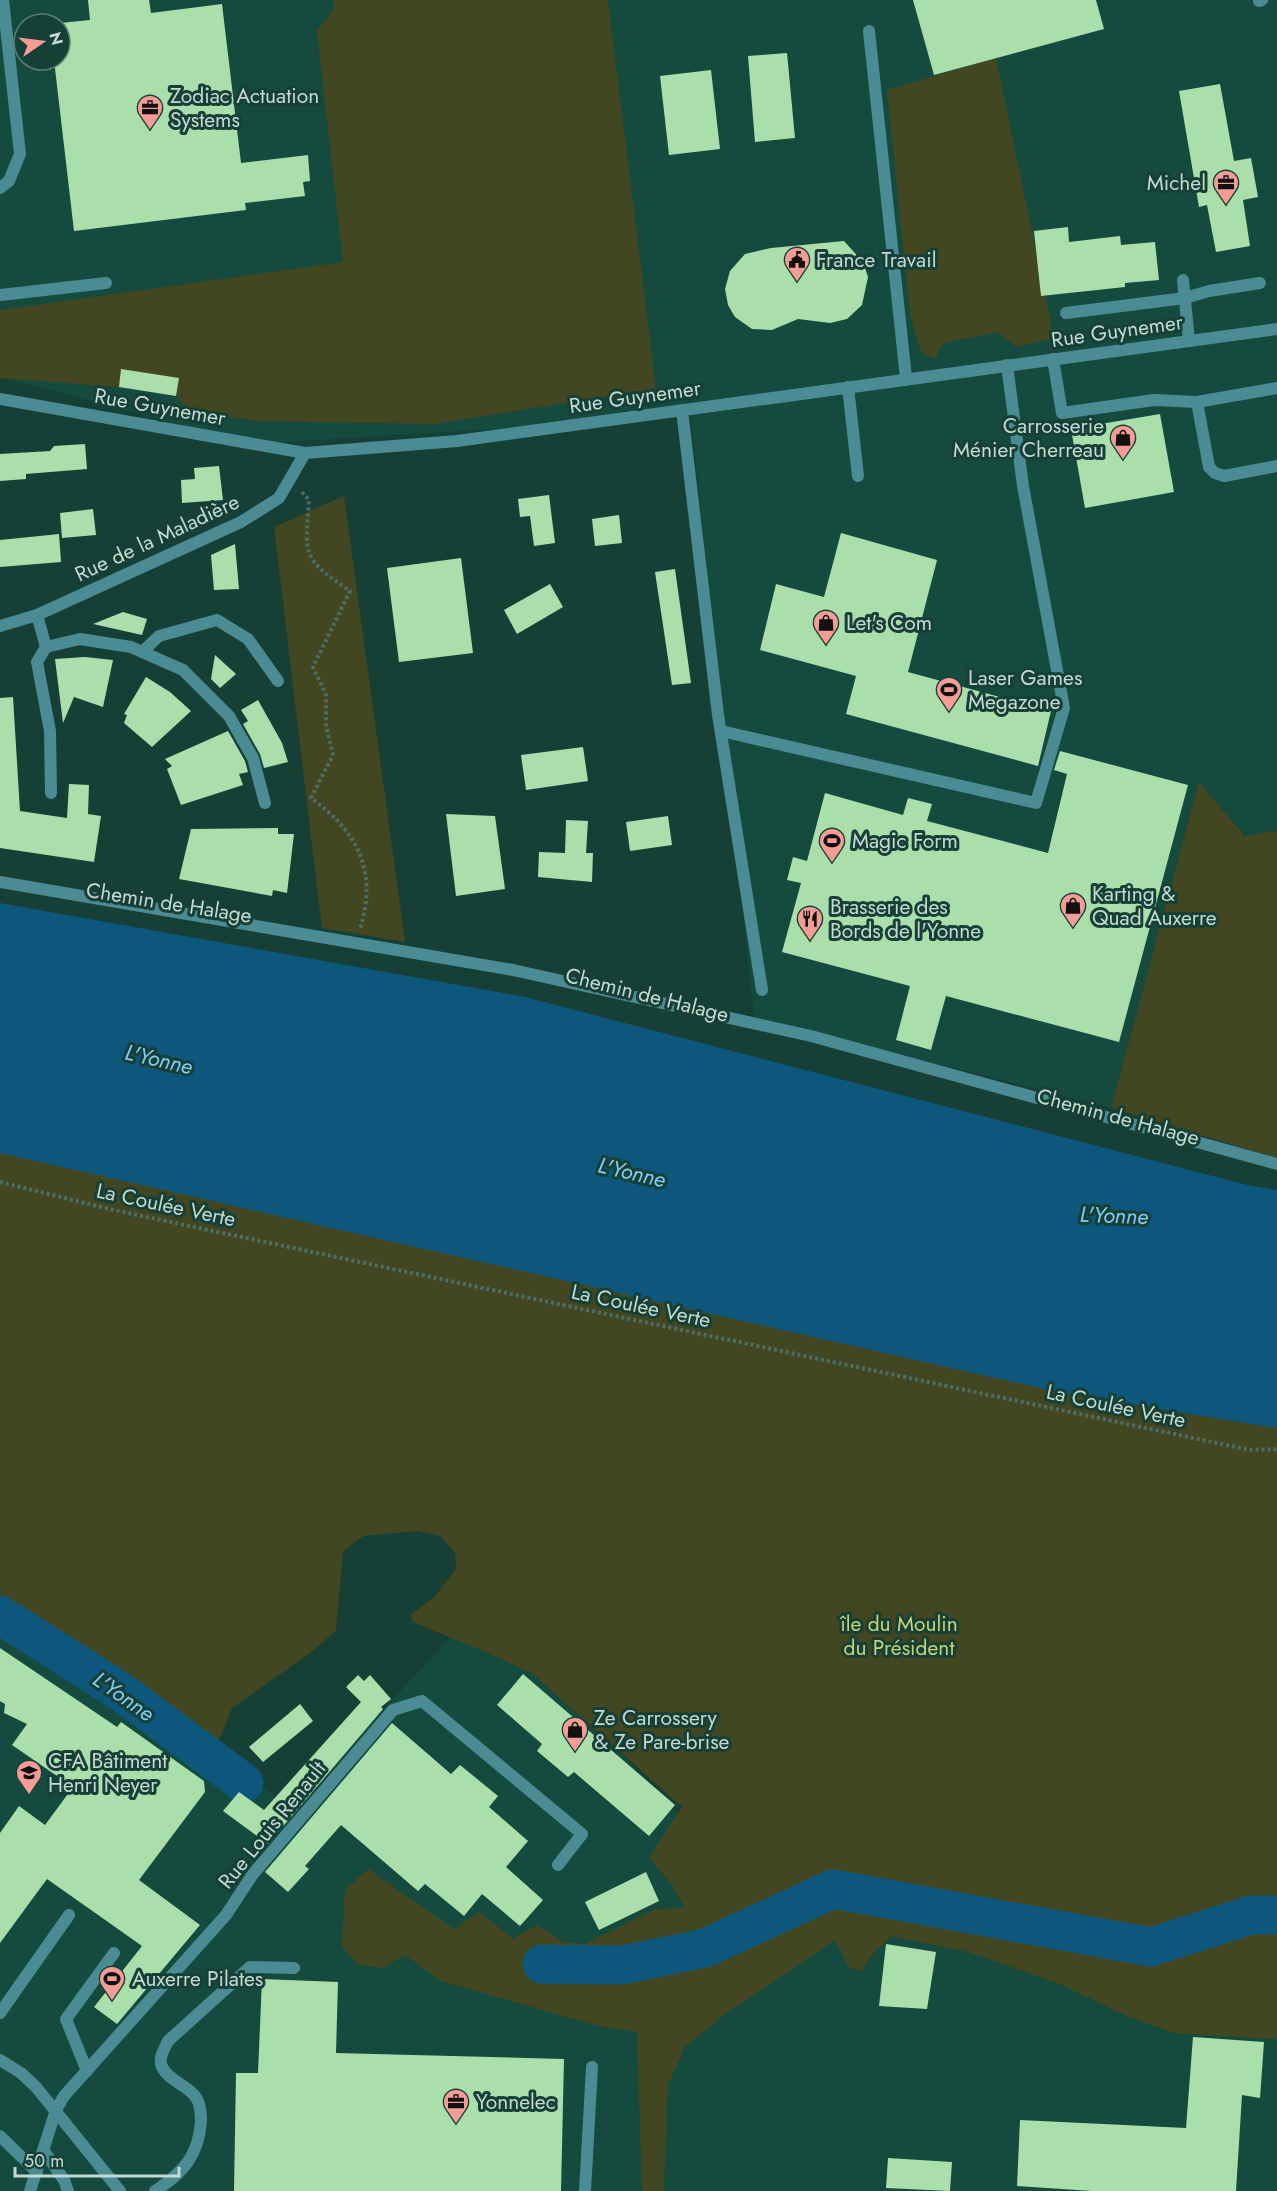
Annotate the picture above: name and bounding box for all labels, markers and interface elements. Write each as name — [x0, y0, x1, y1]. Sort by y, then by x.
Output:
north arrow — [12, 12, 72, 72]
text: N — [43, 30, 69, 47]
place label: Zodiac Actuation Systems — [170, 81, 319, 135]
office icon: Zodiac Actuation Systems — [135, 93, 165, 131]
place label: Michel — [1147, 168, 1206, 198]
office icon: Michel — [1211, 168, 1241, 206]
public building icon: France Travail — [782, 245, 812, 283]
place label: France Travail — [816, 245, 936, 275]
street label: Rue Guynemer — [1049, 307, 1186, 355]
street label: Rue Guynemer — [567, 373, 704, 421]
street label: Rue Guynemer — [92, 381, 229, 433]
place label: Carrosserie Ménier Cherreau — [953, 411, 1104, 465]
shop icon: Carrosserie Ménier Cherreau — [1108, 423, 1138, 461]
street label: Rue de la Maladière — [70, 487, 244, 589]
shop icon: Let's Com — [811, 608, 841, 646]
place label: Let's Com — [846, 608, 932, 638]
place label: Laser Games Megazone — [968, 663, 1082, 717]
sports icon: Laser Games Megazone — [934, 675, 964, 713]
sports icon: Magic Form — [817, 826, 847, 864]
place label: Magic Form — [852, 826, 958, 856]
street label: Chemin de Halage — [84, 875, 254, 931]
place label: Karting & Quad Auxerre — [1092, 879, 1217, 933]
shop icon: Karting & Quad Auxerre — [1058, 891, 1088, 929]
place label: Brasserie des Bords de l'Yonne — [830, 892, 981, 946]
restaurant icon: Brasserie des Bords de l'Yonne — [795, 904, 825, 942]
street label: Chemin de Halage — [562, 960, 732, 1030]
water label: L'Yonne — [122, 1036, 196, 1082]
street label: Chemin de Halage — [1033, 1081, 1203, 1153]
water label: L'Yonne — [595, 1149, 669, 1195]
street label: La Coulée Verte — [94, 1176, 239, 1234]
water label: L'Yonne — [1079, 1198, 1149, 1232]
street label: La Coulée Verte — [569, 1277, 714, 1335]
street label: La Coulée Verte — [1044, 1377, 1189, 1435]
park label: île du Moulin du Président — [839, 1609, 958, 1663]
water label: L'Yonne — [87, 1663, 161, 1729]
place label: Ze Carrossery & Ze Pare-brise — [594, 1703, 730, 1757]
shop icon: Ze Carrossery & Ze Pare-brise — [560, 1715, 590, 1753]
place label: CFA Bâtiment Henri Neyer — [48, 1746, 167, 1800]
street label: Rue Louis Renault — [211, 1755, 333, 1895]
school or university icon: CFA Bâtiment Henri Neyer — [14, 1758, 44, 1796]
sports icon: Auxerre Pilates — [97, 1964, 127, 2002]
place label: Auxerre Pilates — [132, 1964, 263, 1994]
office icon: Yonnelec — [441, 2087, 471, 2125]
place label: Yonnelec — [476, 2087, 556, 2117]
scale bar — [15, 2140, 178, 2178]
text: 50 m — [24, 2148, 64, 2174]

